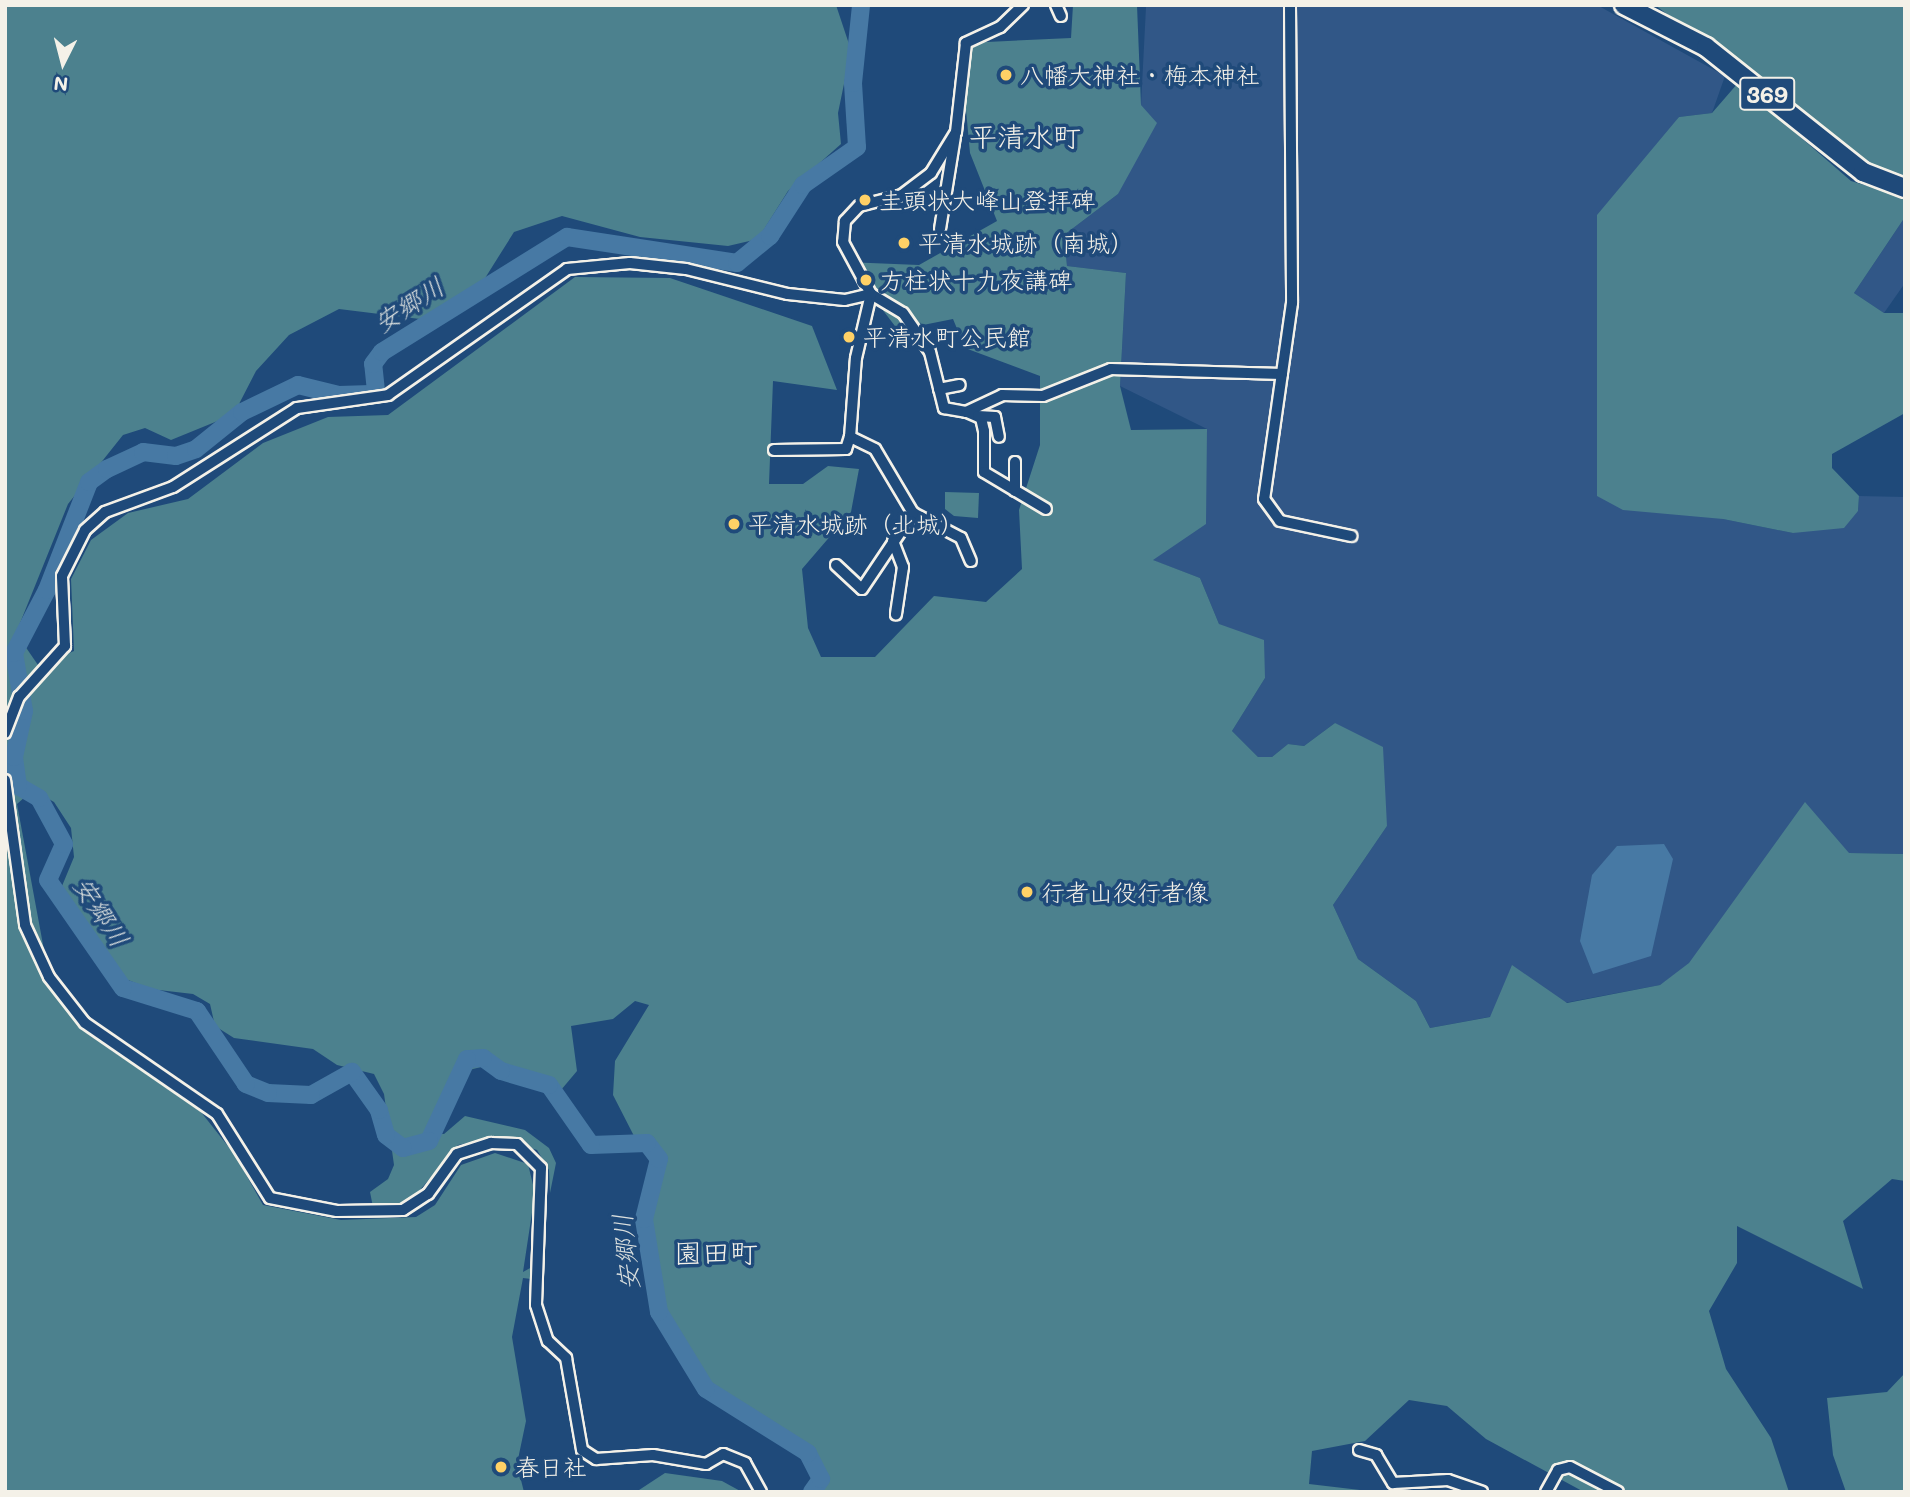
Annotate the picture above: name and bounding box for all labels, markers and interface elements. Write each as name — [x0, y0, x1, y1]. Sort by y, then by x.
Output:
north arrow — [28, 28, 98, 98]
place label: 八幡大神社・梅本神社 — [1020, 61, 1260, 89]
marker: 八幡大神社・梅本神社 — [998, 67, 1014, 83]
text: N — [52, 71, 69, 98]
road number: 369 — [1739, 74, 1795, 114]
district label: 平清水町 — [969, 119, 1081, 153]
place label: 圭頭状大峰山登拝碑 — [879, 186, 1095, 214]
marker: 圭頭状大峰山登拝碑 — [857, 192, 873, 208]
place label: 平清水城跡（南城） — [918, 229, 1134, 257]
marker: 平清水城跡（南城） — [896, 235, 912, 251]
place label: 方柱状十九夜講碑 — [880, 266, 1072, 294]
water label: 安郷川 — [368, 271, 450, 339]
marker: 方柱状十九夜講碑 — [858, 272, 874, 288]
place label: 平清水町公民館 — [863, 323, 1031, 351]
marker: 平清水町公民館 — [841, 329, 857, 345]
place label: 平清水城跡（北城） — [748, 510, 964, 538]
marker: 平清水城跡（北城） — [726, 516, 742, 532]
water label: 安郷川 — [67, 871, 135, 953]
place label: 行者山役行者像 — [1041, 878, 1209, 906]
marker: 行者山役行者像 — [1019, 884, 1035, 900]
water label: 安郷川 — [606, 1212, 646, 1292]
district label: 園田町 — [674, 1235, 758, 1269]
place label: 春日社 — [515, 1453, 587, 1481]
marker: 春日社 — [493, 1459, 509, 1475]

